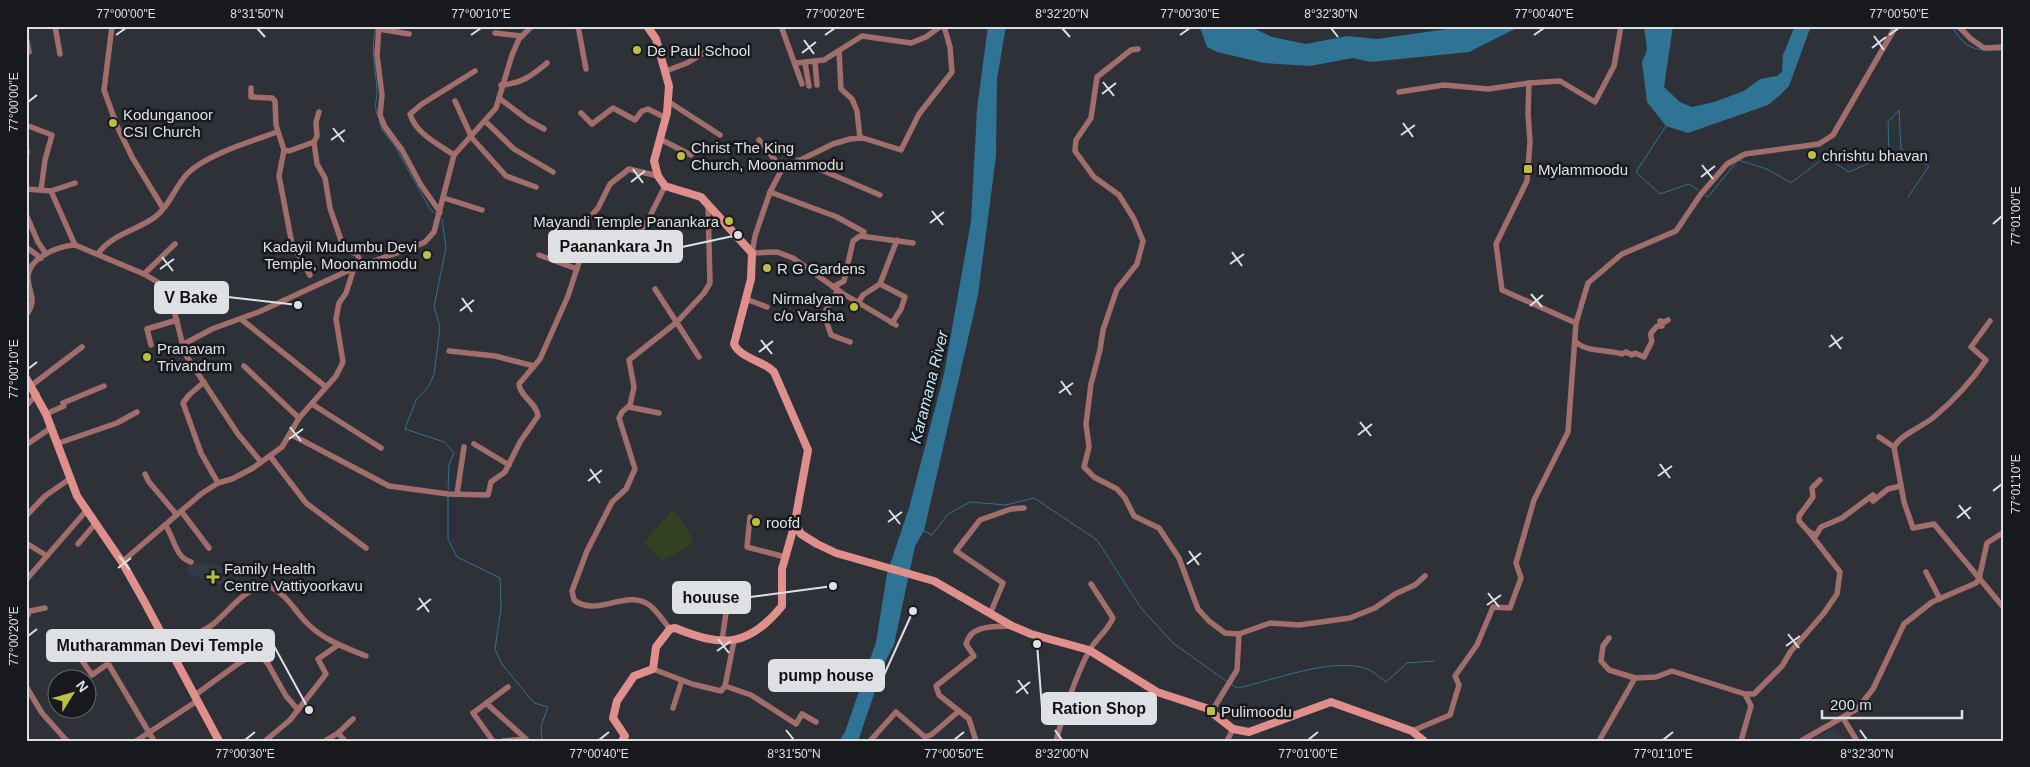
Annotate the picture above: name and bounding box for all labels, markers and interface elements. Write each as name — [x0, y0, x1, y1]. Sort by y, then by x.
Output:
text: 77°00'00"E — [96, 7, 156, 21]
text: 8°31'50"N — [230, 7, 284, 21]
text: 77°00'10"E — [451, 7, 511, 21]
text: 77°00'20"E — [805, 7, 865, 21]
text: 8°32'20"N — [1035, 7, 1089, 21]
text: 77°00'30"E — [1160, 7, 1220, 21]
text: 8°32'30"N — [1304, 7, 1358, 21]
text: 77°00'40"E — [1514, 7, 1574, 21]
text: 77°00'50"E — [1869, 7, 1929, 21]
place label: De Paul School — [647, 42, 750, 59]
marker: De Paul School — [631, 44, 643, 56]
text: 77°00'00"E — [7, 72, 21, 132]
place label: Kodunganoor CSI Church — [123, 106, 213, 140]
marker: Kodunganoor CSI Church — [107, 117, 119, 129]
place label: Christ The King Church, Moonammodu — [691, 139, 844, 173]
place label: chrishtu bhavan — [1822, 147, 1928, 164]
marker: chrishtu bhavan — [1806, 149, 1818, 161]
marker: Christ The King Church, Moonammodu — [675, 150, 687, 162]
place label: Mylammoodu — [1538, 161, 1628, 178]
marker: Mylammoodu — [1522, 163, 1534, 175]
text: 77°01'00"E — [2009, 186, 2023, 246]
place label: Mayandi Temple Panankara — [533, 213, 720, 230]
marker: Mayandi Temple Panankara — [723, 215, 735, 227]
callout: Paanankara Jn — [549, 231, 682, 262]
place label: Kadayil Mudumbu Devi Temple, Moonammodu — [263, 238, 417, 272]
text: Paanankara Jn — [560, 238, 672, 255]
marker: Kadayil Mudumbu Devi Temple, Moonammodu — [421, 249, 433, 261]
place label: R G Gardens — [777, 260, 865, 277]
marker: R G Gardens — [761, 262, 773, 274]
callout: V Bake — [155, 282, 228, 313]
text: V Bake — [164, 289, 218, 306]
place label: Nirmalyam c/o Varsha — [772, 290, 845, 324]
marker: Nirmalyam c/o Varsha — [848, 301, 860, 313]
water label: Karamana River — [907, 328, 951, 445]
text: 77°00'10"E — [7, 339, 21, 399]
place label: Pranavam Trivandrum — [157, 340, 232, 374]
marker: Pranavam Trivandrum — [141, 351, 153, 363]
text: 77°01'10"E — [2009, 454, 2023, 514]
place label: roofd — [766, 514, 800, 531]
marker: roofd — [750, 516, 762, 528]
place label: Family Health Centre Vattiyoorkavu — [224, 560, 363, 594]
marker: Family Health Centre Vattiyoorkavu — [206, 570, 220, 584]
callout: houuse — [673, 582, 750, 613]
text: houuse — [683, 589, 740, 606]
text: 77°00'20"E — [7, 606, 21, 666]
callout: Mutharamman Devi Temple — [47, 630, 274, 661]
text: Mutharamman Devi Temple — [57, 637, 264, 654]
callout: pump house — [769, 660, 884, 691]
text: pump house — [778, 667, 874, 684]
north arrow — [48, 670, 98, 720]
text: N — [73, 677, 92, 695]
scale bar — [1822, 687, 1962, 719]
callout: Ration Shop — [1042, 693, 1156, 724]
text: 200 m — [1830, 696, 1872, 713]
text: Ration Shop — [1052, 700, 1146, 717]
place label: Pulimoodu — [1221, 703, 1292, 720]
marker: Pulimoodu — [1205, 705, 1217, 717]
text: 77°00'30"E — [215, 747, 275, 761]
text: 77°00'40"E — [569, 747, 629, 761]
text: 8°31'50"N — [767, 747, 821, 761]
text: 77°00'50"E — [924, 747, 984, 761]
text: 8°32'00"N — [1035, 747, 1089, 761]
text: 77°01'00"E — [1278, 747, 1338, 761]
text: 77°01'10"E — [1633, 747, 1693, 761]
text: 8°32'30"N — [1840, 747, 1894, 761]

